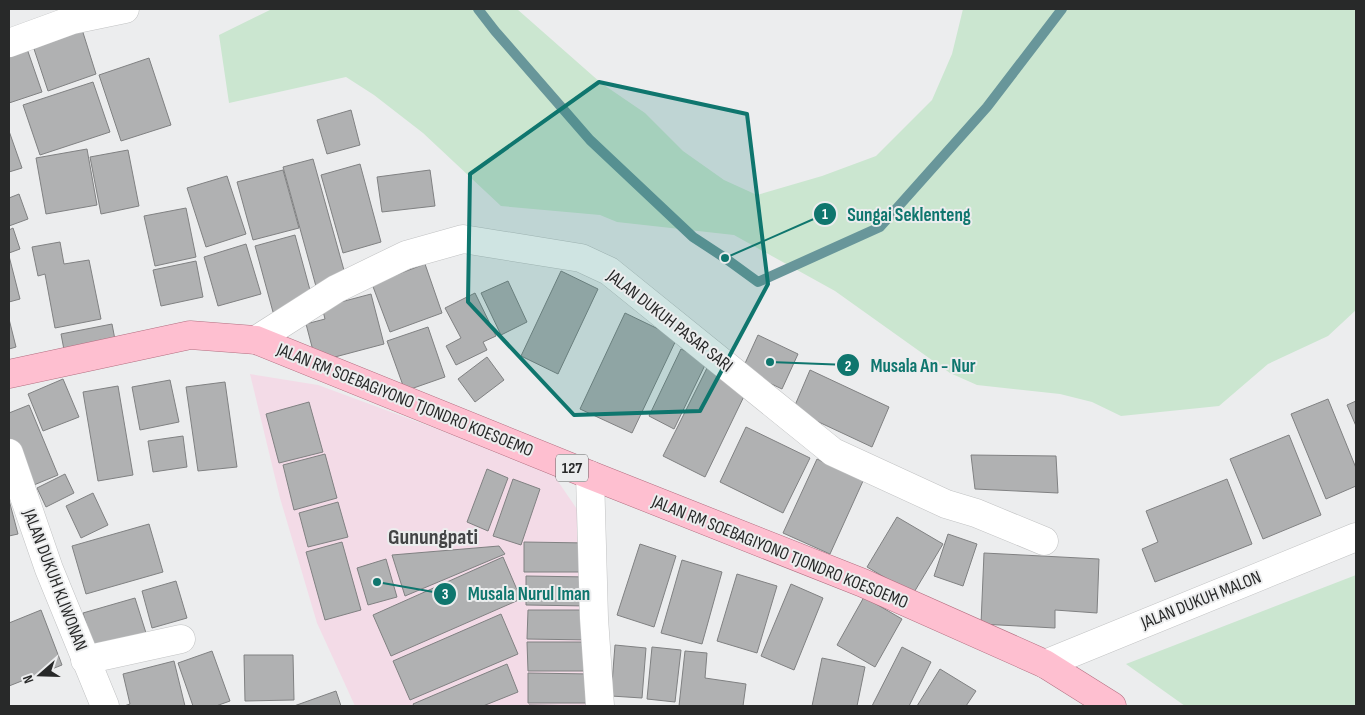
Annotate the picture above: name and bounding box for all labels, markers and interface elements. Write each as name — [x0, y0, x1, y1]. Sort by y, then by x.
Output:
callout: Sungai Seklenteng — [812, 197, 981, 231]
text: Sungai Seklenteng — [847, 204, 971, 227]
text: 1 — [822, 205, 828, 224]
street label: JALAN DUKUH PASAR SARI — [602, 265, 737, 377]
street label: JALAN RM SOEBAGIYONO TJONDRO KOESOEMO — [273, 338, 536, 461]
callout: Musala An - Nur — [836, 348, 986, 382]
text: Musala An - Nur — [870, 355, 976, 378]
text: 2 — [845, 357, 851, 376]
road number: 127 — [556, 454, 588, 482]
street label: JALAN RM SOEBAGIYONO TJONDRO KOESOEMO — [648, 490, 911, 613]
street label: JALAN DUKUH KLIWONAN — [18, 505, 92, 654]
district label: Gunungpati — [388, 524, 478, 551]
street label: JALAN DUKUH MALON — [1137, 566, 1264, 634]
callout: Musala Nurul Iman — [433, 577, 600, 611]
text: Musala Nurul Iman — [468, 583, 590, 606]
text: 3 — [442, 585, 449, 604]
north arrow — [15, 650, 65, 700]
text: N — [19, 673, 38, 686]

